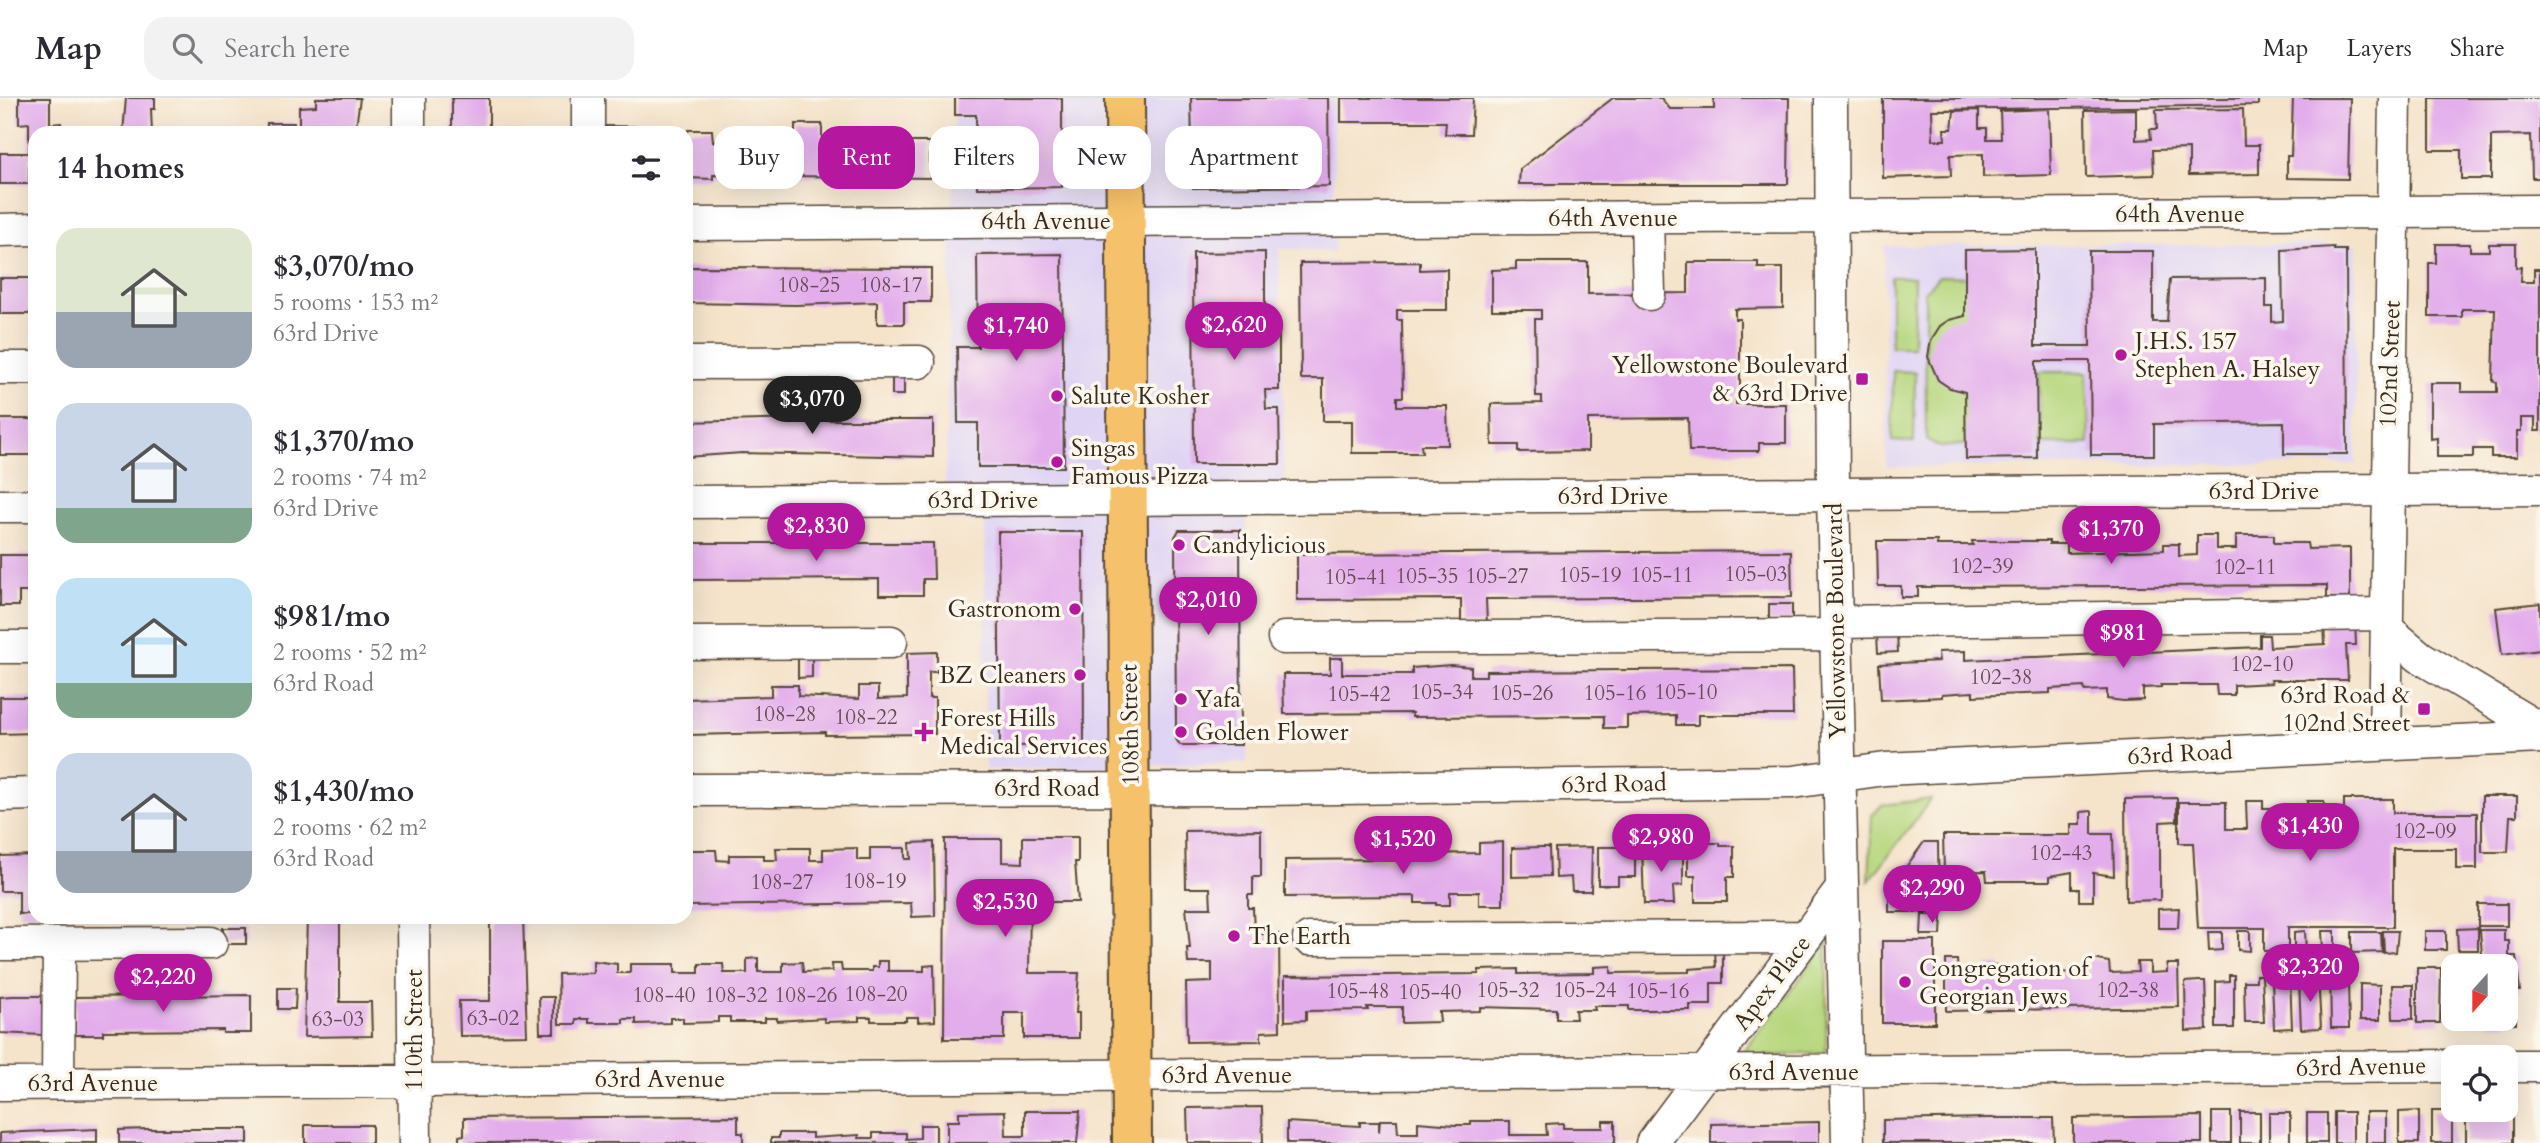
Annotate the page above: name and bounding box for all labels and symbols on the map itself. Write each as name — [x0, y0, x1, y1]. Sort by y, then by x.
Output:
street label: 64th Avenue — [2115, 198, 2245, 231]
street label: 64th Avenue — [1548, 202, 1678, 235]
street label: 64th Avenue — [981, 205, 1111, 238]
house number: 108-25 — [777, 271, 841, 300]
house number: 108-17 — [859, 271, 923, 300]
street label: 102nd Street — [2371, 299, 2409, 428]
pin: $2,620 — [1177, 302, 1291, 362]
pin: $1,740 — [959, 303, 1073, 363]
place label: J.H.S. 157 Stephen A. Halsey — [2132, 325, 2321, 386]
marker: J.H.S. 157 Stephen A. Halsey — [2113, 347, 2129, 363]
place label: Yellowstone Boulevard & 63rd Drive — [1612, 349, 1848, 410]
marker: Yellowstone Boulevard & 63rd Drive — [1854, 371, 1870, 387]
pin: $3,070 — [755, 376, 869, 436]
place label: Salute Kosher — [1071, 380, 1210, 413]
marker: Salute Kosher — [1049, 388, 1065, 404]
place label: Singas Famous Pizza — [1071, 432, 1209, 493]
marker: Singas Famous Pizza — [1049, 454, 1065, 470]
street label: 63rd Drive — [2209, 475, 2319, 508]
street label: 63rd Drive — [1558, 480, 1668, 513]
street label: 63rd Drive — [928, 484, 1038, 517]
street label: Yellowstone Boulevard — [1817, 502, 1855, 739]
pin: $2,830 — [759, 504, 873, 563]
pin: $1,370 — [2054, 506, 2168, 566]
place label: Candylicious — [1193, 529, 1326, 562]
marker: Candylicious — [1171, 537, 1187, 553]
house number: 102-39 — [1950, 552, 2014, 581]
house number: 102-11 — [2213, 553, 2277, 582]
house number: 105-03 — [1724, 560, 1788, 589]
house number: 105-19 — [1558, 561, 1622, 590]
house number: 105-11 — [1630, 561, 1694, 590]
house number: 105-35 — [1395, 562, 1459, 591]
house number: 105-27 — [1465, 562, 1529, 591]
house number: 105-41 — [1324, 563, 1388, 592]
pin: $2,010 — [1151, 578, 1265, 637]
place label: Gastronom — [947, 593, 1062, 626]
marker: Gastronom — [1067, 601, 1083, 617]
pin: $981 — [2082, 610, 2164, 670]
house number: 102-10 — [2230, 650, 2294, 679]
place label: BZ Cleaners — [939, 659, 1066, 692]
street label: 108th Street — [1112, 663, 1148, 786]
house number: 102-38 — [1969, 663, 2033, 692]
marker: BZ Cleaners — [1072, 667, 1088, 683]
house number: 105-34 — [1410, 678, 1474, 707]
house number: 105-10 — [1654, 678, 1718, 707]
house number: 105-26 — [1490, 679, 1554, 708]
house number: 105-16 — [1583, 679, 1647, 708]
place label: 63rd Road & 102nd Street — [2280, 679, 2410, 740]
house number: 105-42 — [1327, 680, 1391, 709]
place label: Yafa — [1195, 683, 1242, 716]
marker: Yafa — [1173, 691, 1189, 707]
house number: 108-28 — [753, 700, 817, 729]
marker: 63rd Road & 102nd Street — [2416, 701, 2432, 717]
place label: Forest Hills Medical Services — [940, 702, 1107, 763]
house number: 108-22 — [834, 703, 898, 732]
place label: Golden Flower — [1195, 716, 1349, 749]
marker: Forest Hills Medical Services — [914, 722, 934, 742]
marker: Golden Flower — [1173, 724, 1189, 740]
street label: 63rd Road — [2127, 735, 2234, 773]
street label: 63rd Road — [1561, 767, 1667, 801]
street label: 63rd Road — [994, 772, 1100, 805]
pin: $1,430 — [2253, 804, 2367, 863]
pin: $2,980 — [1604, 814, 1718, 874]
pin: $1,520 — [1346, 816, 1460, 876]
house number: 102-09 — [2393, 817, 2457, 846]
house number: 102-43 — [2029, 839, 2093, 868]
pin: $2,290 — [1875, 866, 1989, 925]
house number: 108-19 — [843, 867, 907, 896]
house number: 108-27 — [750, 868, 814, 897]
pin: $2,530 — [948, 880, 1062, 939]
place label: The Earth — [1248, 920, 1351, 953]
marker: The Earth — [1226, 928, 1242, 944]
street label: Apex Place — [1725, 928, 1819, 1038]
pin: $2,320 — [2253, 944, 2367, 1004]
place label: Congregation of Georgian Jews — [1919, 952, 2092, 1013]
pin: $2,220 — [106, 954, 220, 1014]
north arrow — [2441, 954, 2518, 1031]
street label: 110th Street — [398, 969, 431, 1091]
marker: Congregation of Georgian Jews — [1897, 974, 1913, 990]
house number: 105-32 — [1476, 976, 1540, 1005]
house number: 105-24 — [1553, 976, 1617, 1005]
house number: 102-38 — [2096, 976, 2160, 1005]
house number: 105-48 — [1326, 977, 1390, 1006]
house number: 105-16 — [1626, 977, 1690, 1006]
house number: 105-40 — [1398, 978, 1462, 1007]
house number: 108-20 — [844, 980, 908, 1009]
house number: 108-40 — [632, 981, 696, 1010]
house number: 108-32 — [704, 981, 768, 1010]
house number: 108-26 — [774, 981, 838, 1010]
house number: 63-02 — [467, 1004, 519, 1033]
house number: 63-03 — [312, 1005, 364, 1034]
street label: 63rd Avenue — [2296, 1049, 2426, 1085]
street label: 63rd Avenue — [1729, 1056, 1859, 1089]
street label: 63rd Avenue — [1162, 1059, 1292, 1092]
street label: 63rd Avenue — [595, 1063, 725, 1096]
street label: 63rd Avenue — [28, 1067, 158, 1100]

